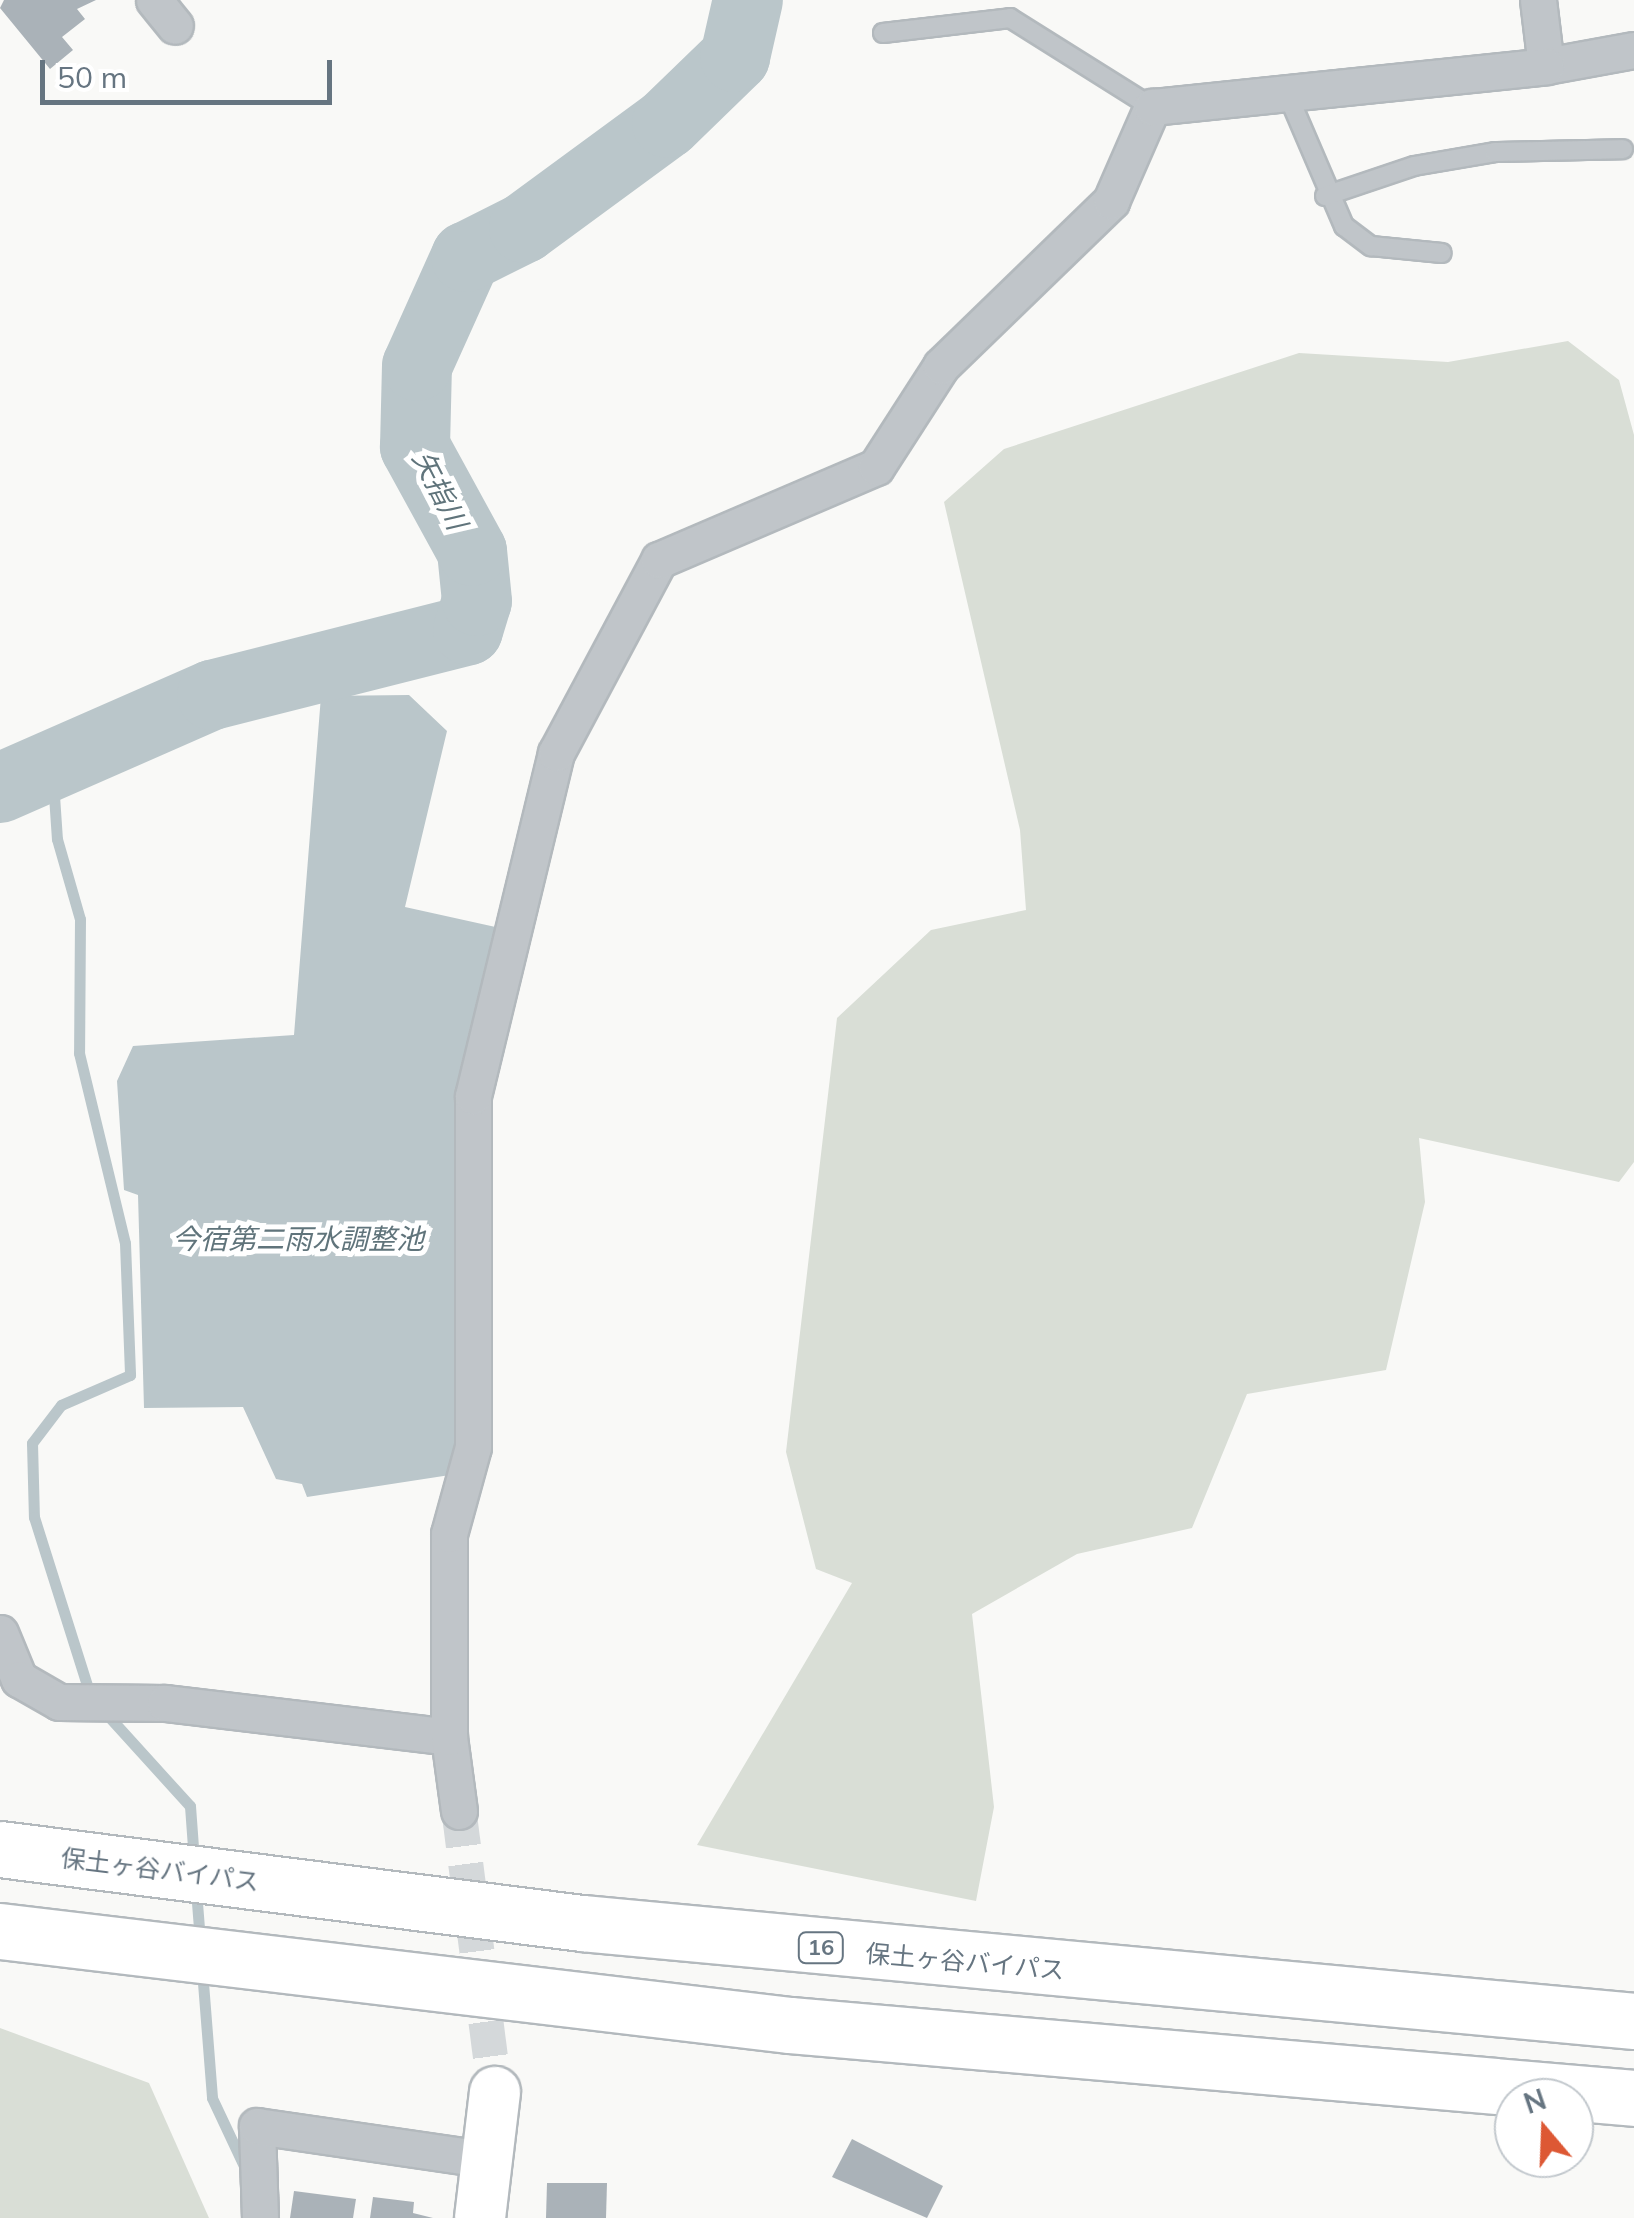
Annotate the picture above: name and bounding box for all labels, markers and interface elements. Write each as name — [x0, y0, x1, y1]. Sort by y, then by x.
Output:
scale bar — [45, 40, 338, 102]
text: 50 m — [57, 58, 127, 96]
water label: 矢指川 — [406, 445, 474, 535]
water label: 今宿第二雨水調整池 — [172, 1222, 424, 1256]
street label: 保土ヶ谷バイパス — [59, 1843, 261, 1897]
road number: 16 — [796, 1931, 846, 1965]
street label: 保土ヶ谷バイパス — [864, 1938, 1066, 1986]
north arrow — [1494, 2078, 1594, 2178]
text: N — [1519, 2081, 1550, 2121]

